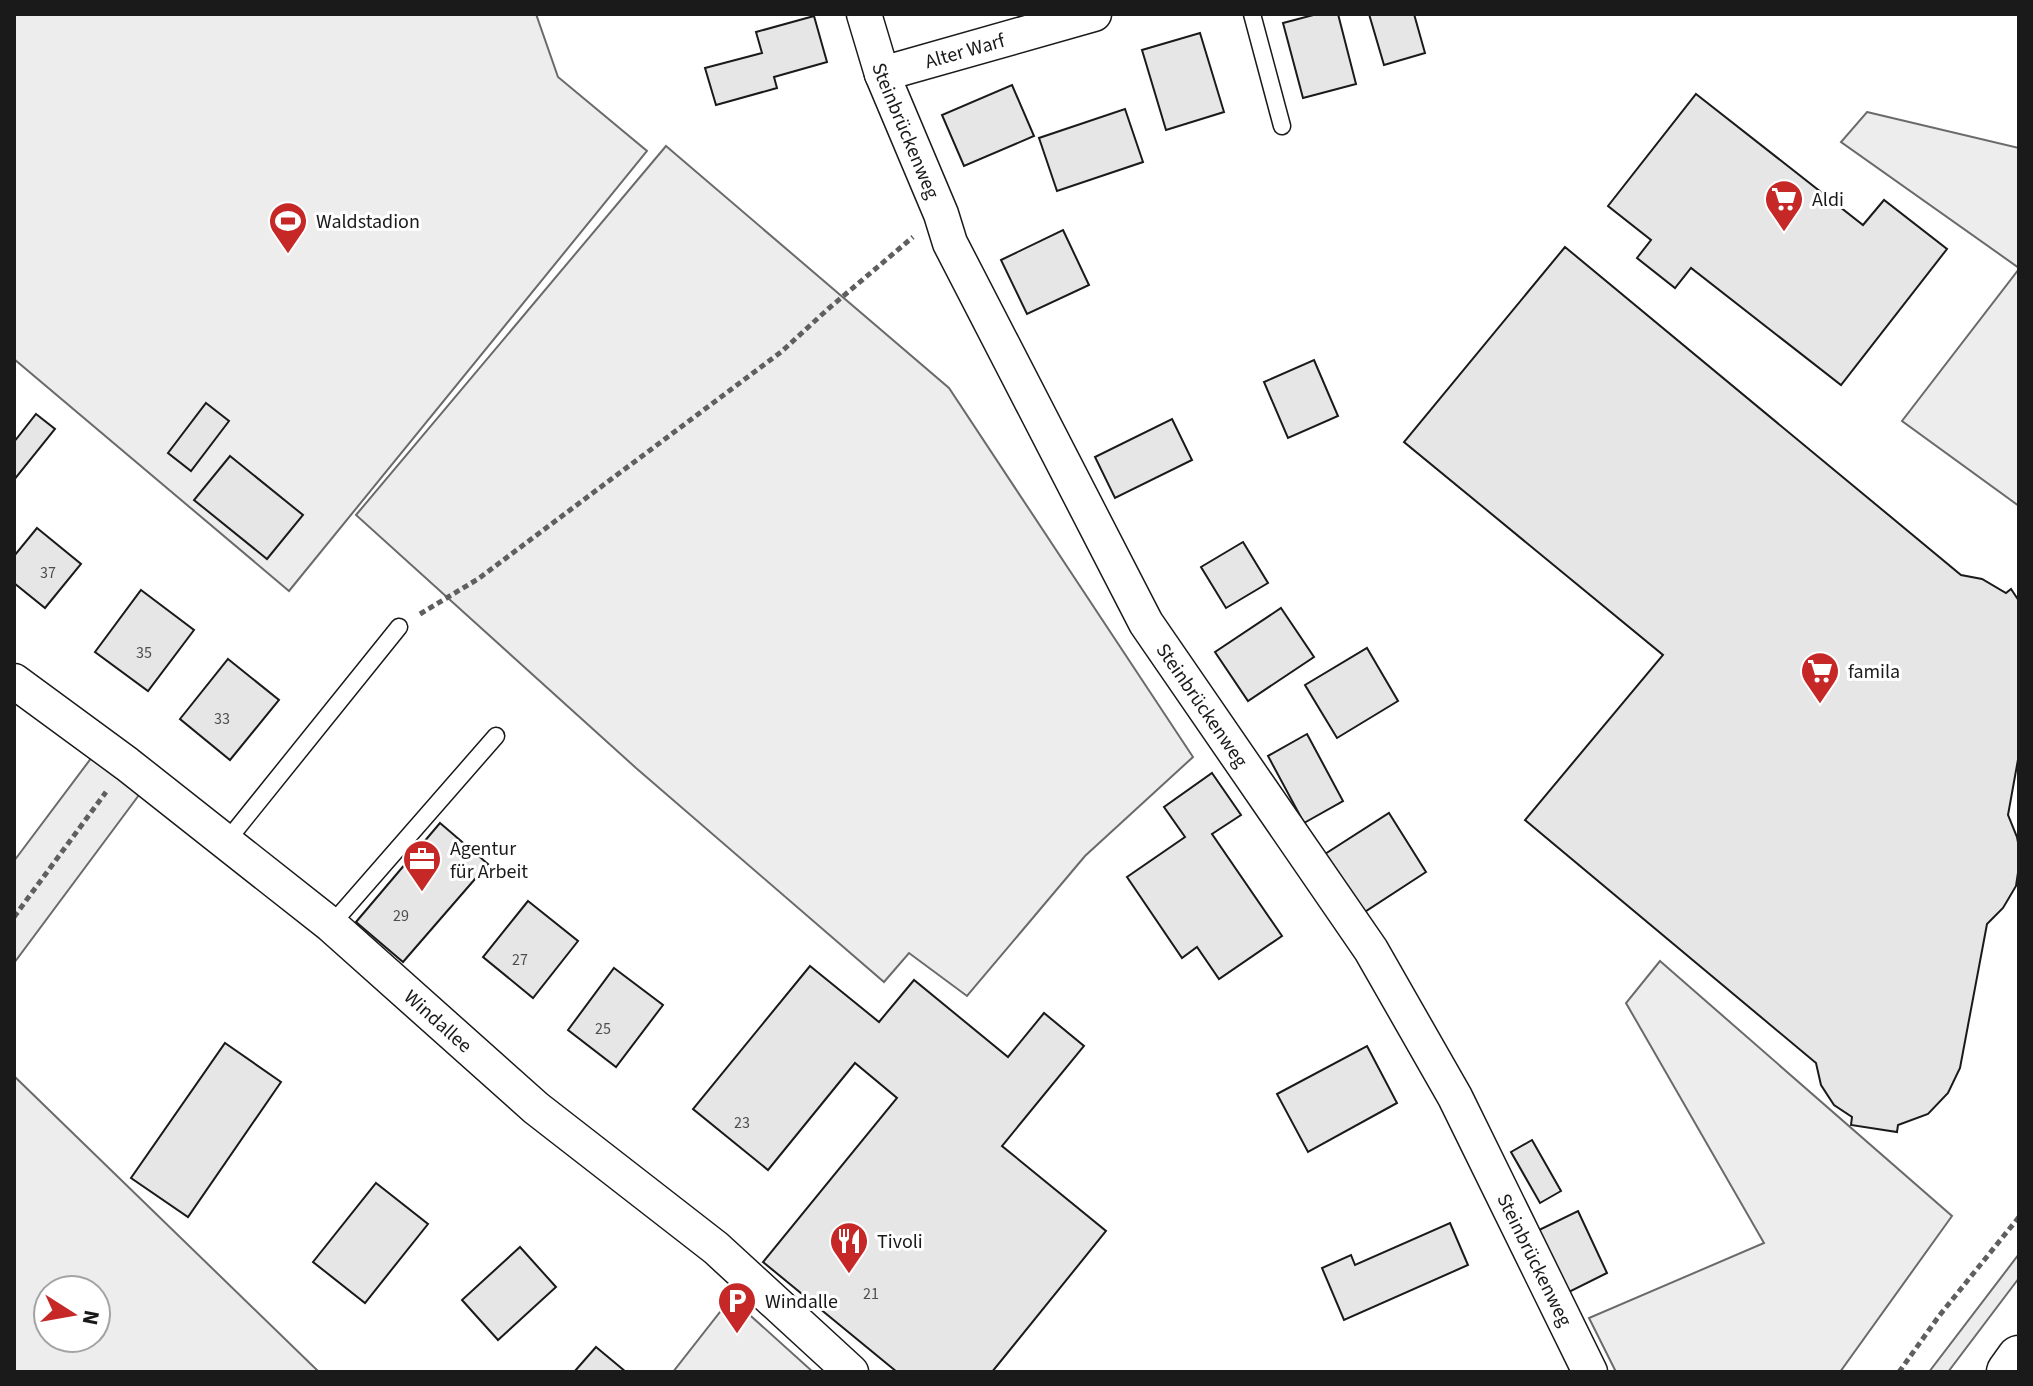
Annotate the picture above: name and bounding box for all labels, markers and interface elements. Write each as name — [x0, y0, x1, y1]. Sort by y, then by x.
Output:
street label: Alter Warf — [922, 27, 1009, 76]
street label: Steinbrückenweg — [864, 60, 946, 203]
supermarket icon: Aldi — [1763, 178, 1805, 233]
place label: Aldi — [1812, 186, 1844, 214]
sports icon: Waldstadion — [267, 200, 309, 255]
place label: Waldstadion — [316, 208, 420, 236]
house number: 37 — [40, 562, 56, 584]
street label: Steinbrückenweg — [1149, 638, 1254, 773]
house number: 35 — [136, 642, 152, 664]
supermarket icon: famila — [1799, 650, 1841, 705]
place label: famila — [1848, 658, 1900, 686]
house number: 33 — [214, 708, 230, 730]
place label: Agentur für Arbeit — [450, 835, 528, 886]
office icon: Agentur für Arbeit — [401, 838, 443, 893]
house number: 29 — [393, 905, 409, 927]
house number: 27 — [512, 949, 528, 971]
street label: Windallee — [397, 984, 478, 1060]
house number: 25 — [595, 1018, 611, 1040]
house number: 23 — [734, 1112, 750, 1134]
street label: Steinbrückenweg — [1489, 1189, 1579, 1331]
restaurant icon: Tivoli — [828, 1220, 870, 1275]
place label: Tivoli — [877, 1228, 923, 1256]
north arrow — [32, 1274, 112, 1354]
parking icon: Windalle — [716, 1280, 758, 1335]
house number: 21 — [863, 1283, 879, 1305]
place label: Windalle — [765, 1288, 838, 1316]
text: N — [74, 1307, 108, 1328]

